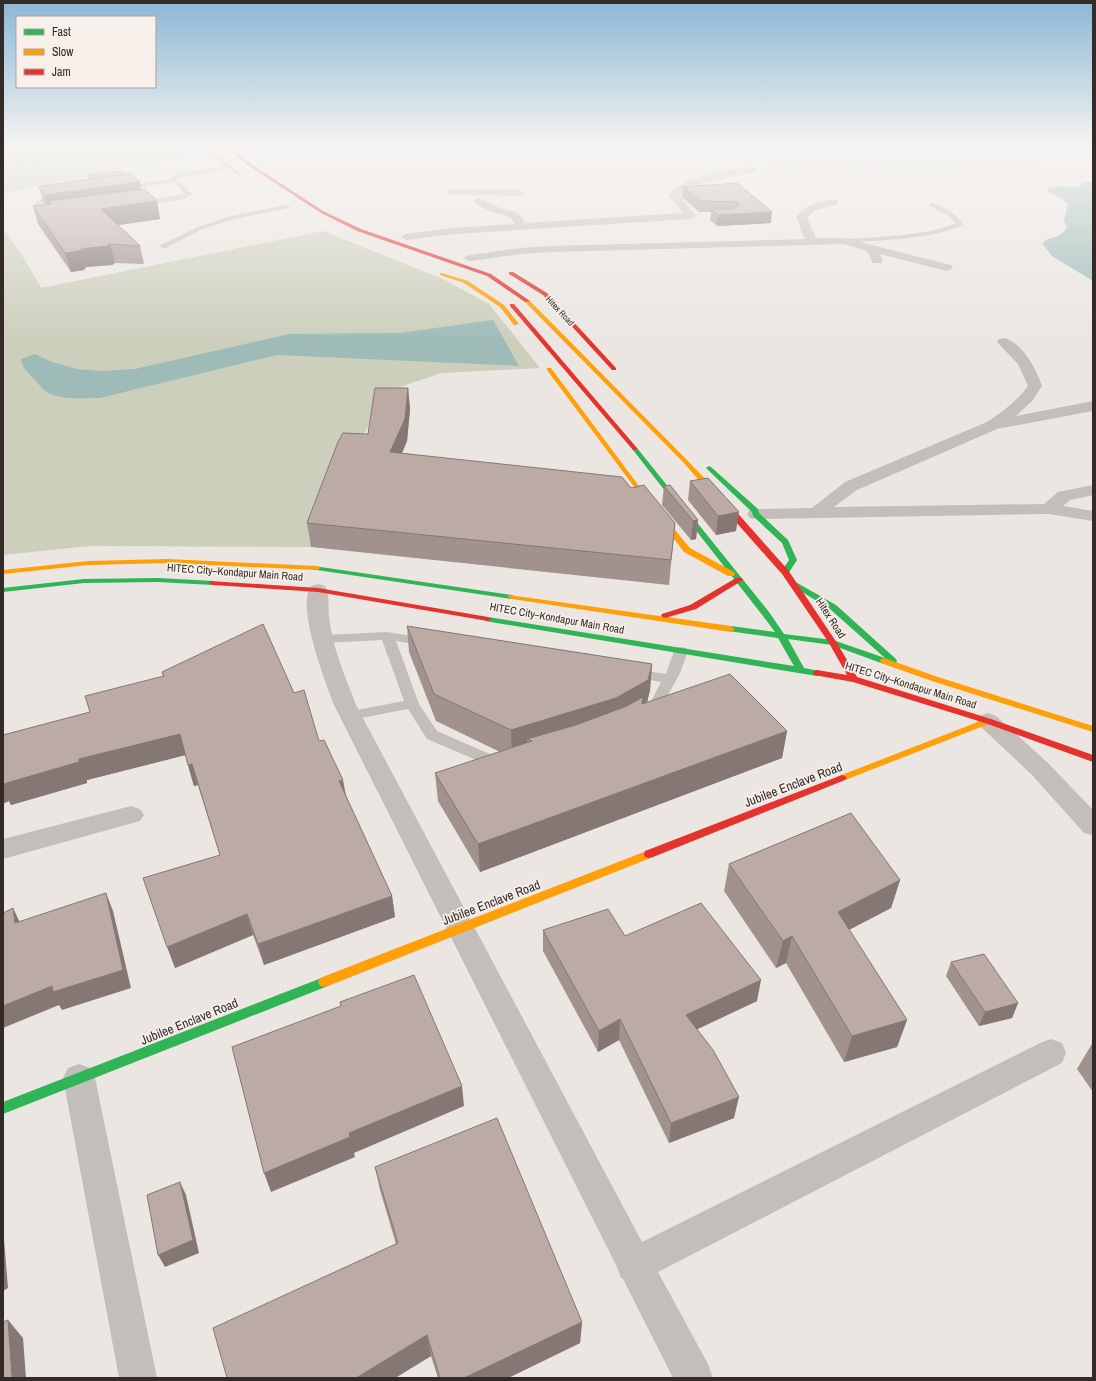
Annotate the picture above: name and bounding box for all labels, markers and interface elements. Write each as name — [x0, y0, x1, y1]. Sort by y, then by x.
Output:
legend — [16, 16, 156, 88]
text: Fast — [52, 24, 71, 40]
text: Slow — [52, 44, 74, 60]
text: Jam — [52, 64, 71, 80]
street label: Hitex Road — [543, 293, 577, 329]
street label: HITEC City–Kondapur Main Road — [166, 560, 304, 584]
street label: Hitex Road — [813, 595, 849, 641]
street label: HITEC City–Kondapur Main Road — [489, 599, 625, 637]
street label: HITEC City–Kondapur Main Road — [844, 658, 978, 712]
street label: Jubilee Enclave Road — [742, 758, 845, 811]
street label: Jubilee Enclave Road — [440, 876, 543, 929]
street label: Jubilee Enclave Road — [138, 994, 241, 1049]

